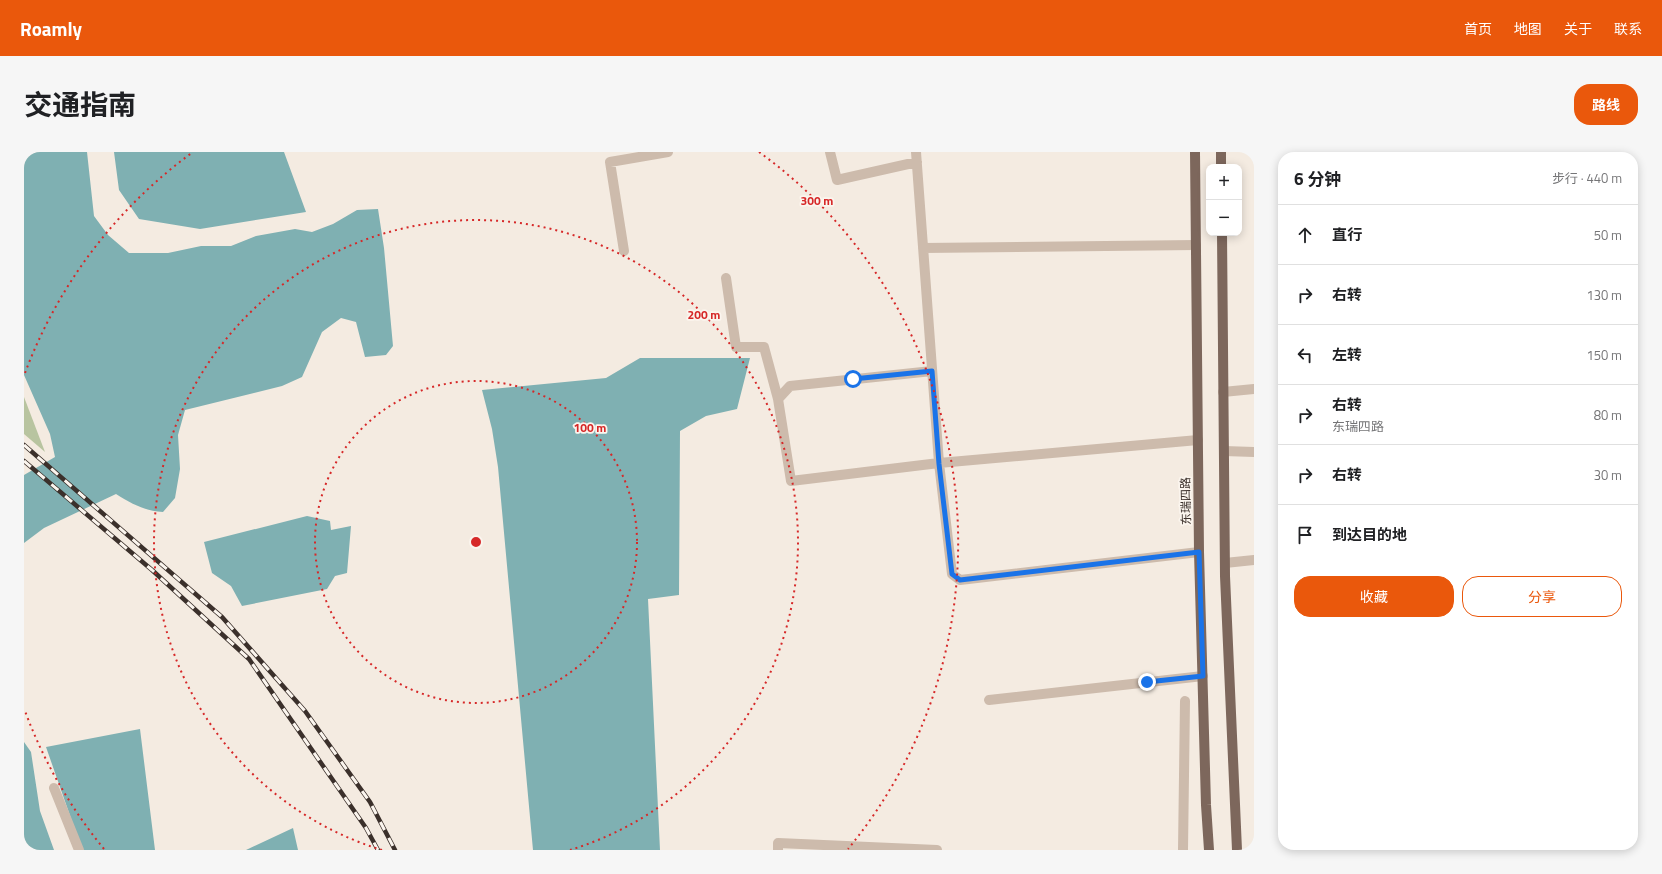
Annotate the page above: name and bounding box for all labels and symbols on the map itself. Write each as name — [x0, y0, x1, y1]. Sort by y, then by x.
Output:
text: 300 m — [801, 191, 833, 210]
text: 200 m — [688, 305, 720, 324]
route start — [844, 370, 862, 388]
text: 100 m — [574, 418, 606, 437]
street label: 东瑞四路 — [1176, 477, 1195, 525]
centre of rings — [469, 535, 483, 549]
route end — [1138, 673, 1156, 691]

